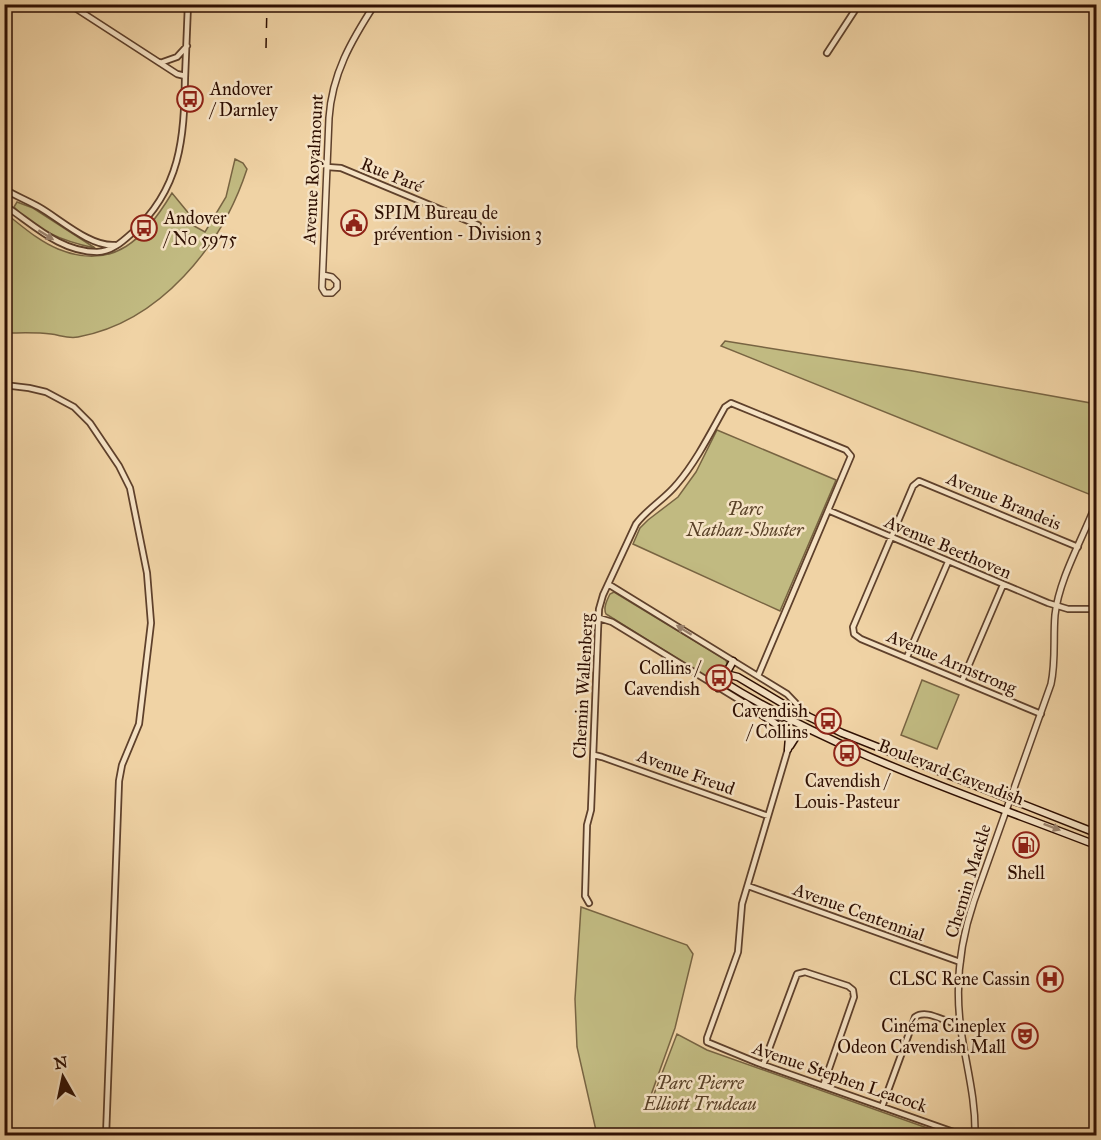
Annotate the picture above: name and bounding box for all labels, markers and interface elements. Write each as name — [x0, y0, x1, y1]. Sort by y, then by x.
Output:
place label: Andover / Darnley — [208, 78, 278, 121]
bus stop icon: Andover / Darnley — [175, 84, 205, 114]
street label: Avenue Royalmount — [298, 93, 328, 246]
street label: Rue Paré — [358, 153, 427, 198]
place label: SPIM Bureau de prévention - Division 3 — [373, 202, 542, 245]
place label: Andover / No 5975 — [162, 207, 237, 250]
public building icon: SPIM Bureau de prévention - Division 3 — [339, 208, 369, 238]
bus stop icon: Andover / No 5975 — [129, 213, 159, 243]
one-way arrow — [38, 230, 54, 241]
street label: Avenue Brandeis — [943, 467, 1064, 535]
park label: Parc Nathan-Shuster — [686, 498, 805, 541]
street label: Avenue Beethoven — [880, 510, 1015, 584]
street label: Chemin Wallenberg — [568, 612, 599, 759]
street label: Avenue Armstrong — [882, 624, 1021, 700]
one-way arrow — [676, 625, 692, 636]
place label: Collins / Cavendish — [624, 657, 702, 700]
bus stop icon: Collins / Cavendish — [704, 663, 734, 693]
place label: Cavendish / Collins — [732, 700, 808, 743]
bus stop icon: Cavendish / Collins — [813, 706, 843, 736]
street label: Boulevard Cavendish — [875, 734, 1027, 810]
bus stop icon: Cavendish / Louis-Pasteur — [832, 738, 862, 768]
street label: Avenue Freud — [633, 744, 738, 800]
place label: Cavendish / Louis-Pasteur — [794, 770, 900, 813]
street label: Chemin Mackle — [940, 821, 996, 941]
one-way arrow — [1043, 823, 1061, 833]
fuel station icon: Shell — [1011, 830, 1041, 860]
place label: Shell — [1007, 862, 1045, 884]
street label: Avenue Centennial — [789, 878, 928, 946]
hospital icon: CLSC Rene Cassin — [1035, 964, 1065, 994]
place label: CLSC Rene Cassin — [889, 968, 1030, 990]
place label: Cinéma Cineplex Odeon Cavendish Mall — [837, 1015, 1006, 1058]
theatre icon: Cinéma Cineplex Odeon Cavendish Mall — [1010, 1021, 1040, 1051]
street label: Avenue Stephen Leacock — [749, 1036, 931, 1117]
north arrow — [33, 1047, 93, 1107]
text: N — [53, 1052, 69, 1073]
park label: Parc Pierre Elliott Trudeau — [642, 1072, 757, 1115]

